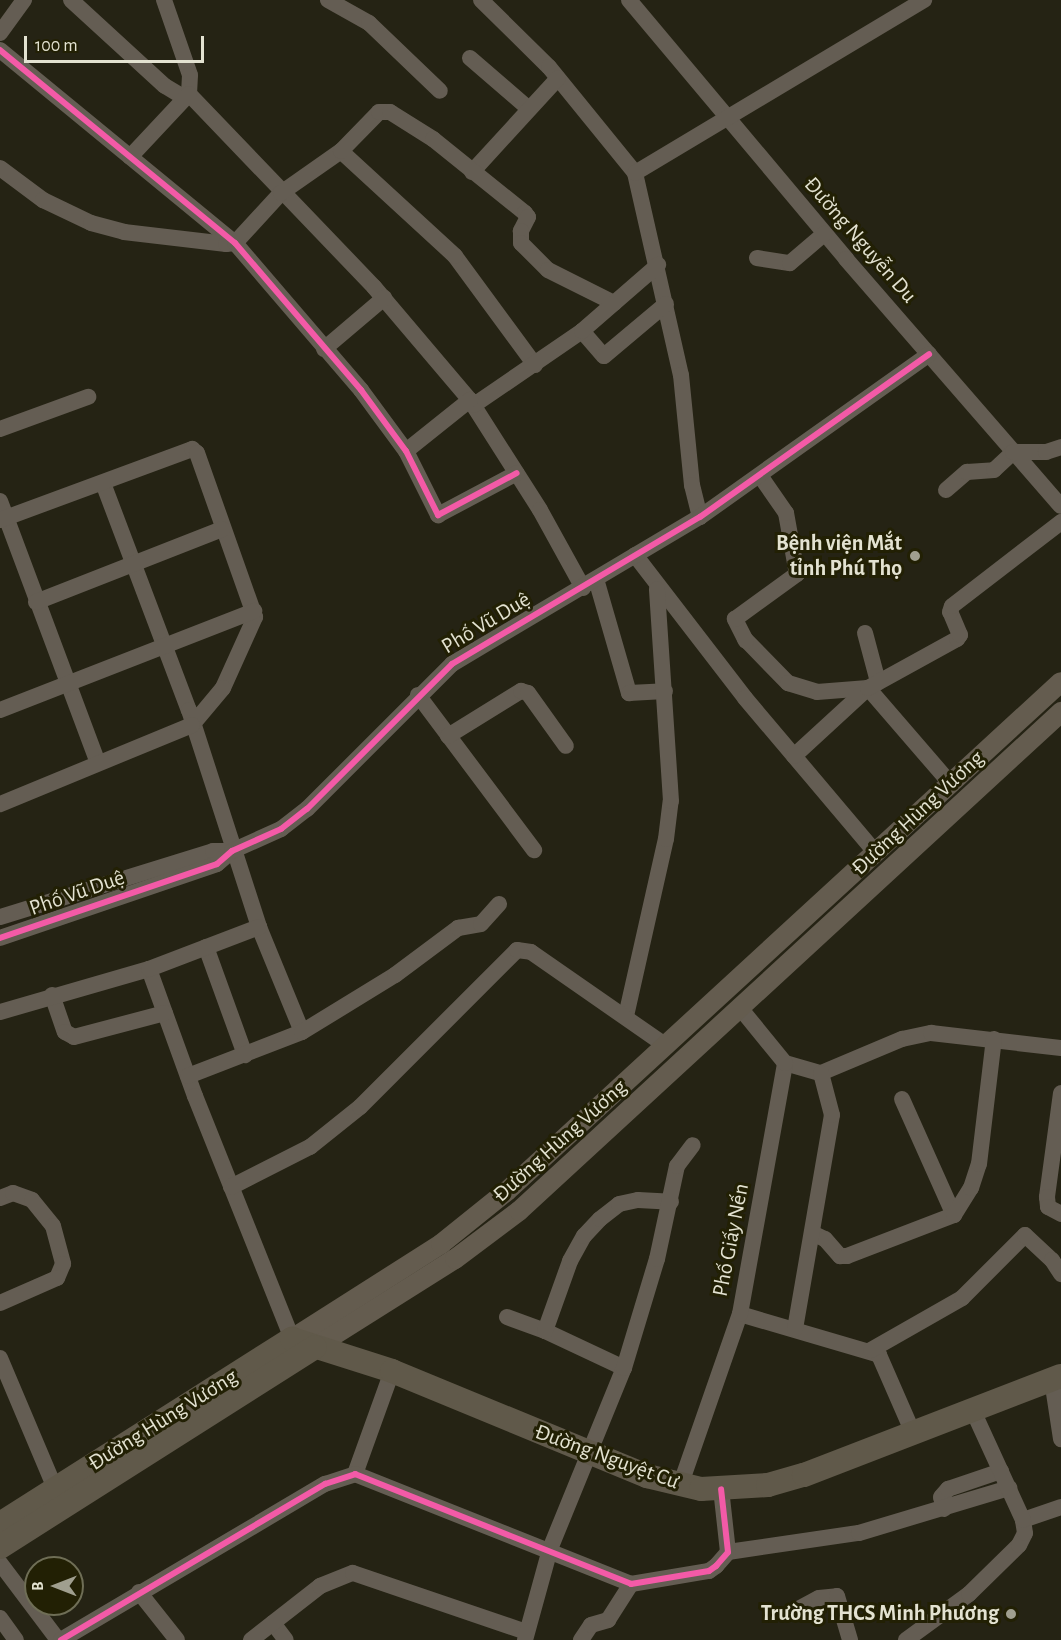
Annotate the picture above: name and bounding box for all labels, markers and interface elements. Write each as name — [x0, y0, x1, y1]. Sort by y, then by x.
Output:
scale bar — [27, 24, 207, 62]
text: 100 m — [35, 37, 78, 55]
street label: Đường Nguyễn Du — [798, 171, 922, 309]
place label: Bệnh viện Mắt tỉnh Phú Thọ — [776, 530, 902, 582]
marker: Bệnh viện Mắt tỉnh Phú Thọ — [906, 547, 924, 565]
street label: Phố Vũ Duệ — [437, 586, 535, 660]
street label: Đường Hùng Vương — [846, 745, 990, 881]
street label: Phố Vũ Duệ — [26, 864, 128, 922]
street label: Đường Hùng Vương — [488, 1074, 632, 1208]
street label: Phố Giấy Nến — [707, 1181, 755, 1299]
street label: Đường Hùng Vương — [84, 1364, 242, 1476]
street label: Đường Nguyệt Cư — [531, 1419, 683, 1495]
north arrow — [24, 1556, 84, 1616]
text: B — [30, 1581, 46, 1591]
place label: Trường THCS Minh Phương — [761, 1601, 999, 1627]
marker: Trường THCS Minh Phương — [1004, 1607, 1018, 1621]

